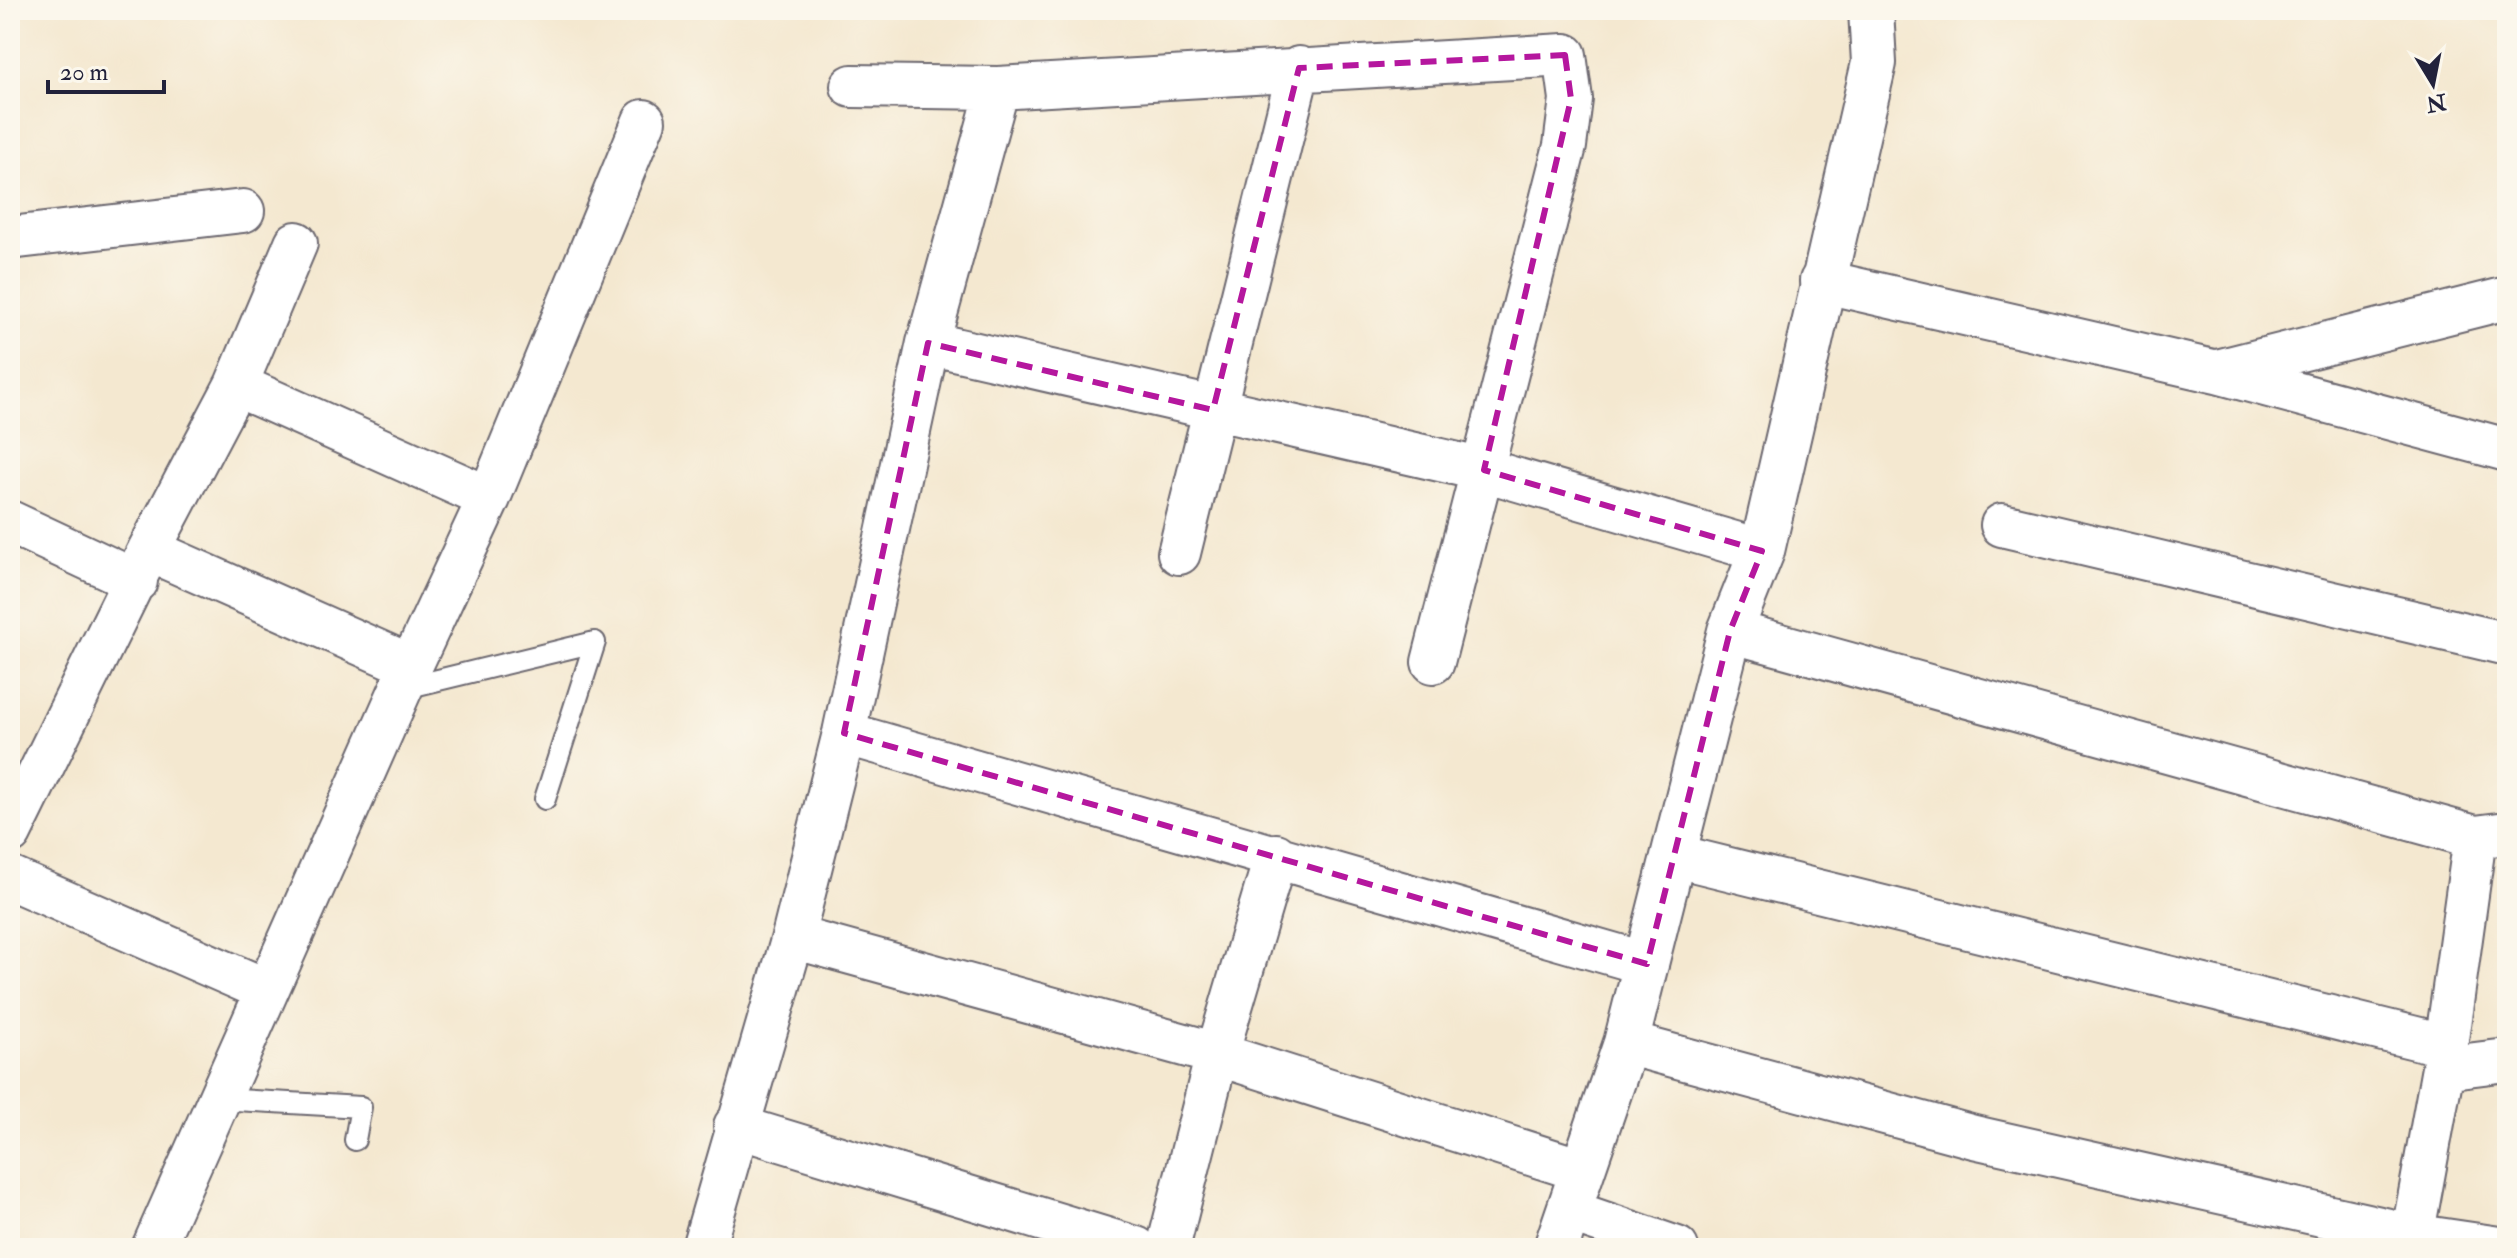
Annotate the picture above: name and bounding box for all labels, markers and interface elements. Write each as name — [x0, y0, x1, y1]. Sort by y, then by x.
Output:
scale bar — [48, 44, 164, 94]
north arrow — [2393, 44, 2473, 124]
text: 20 m — [60, 57, 109, 88]
text: N — [2424, 87, 2449, 118]

